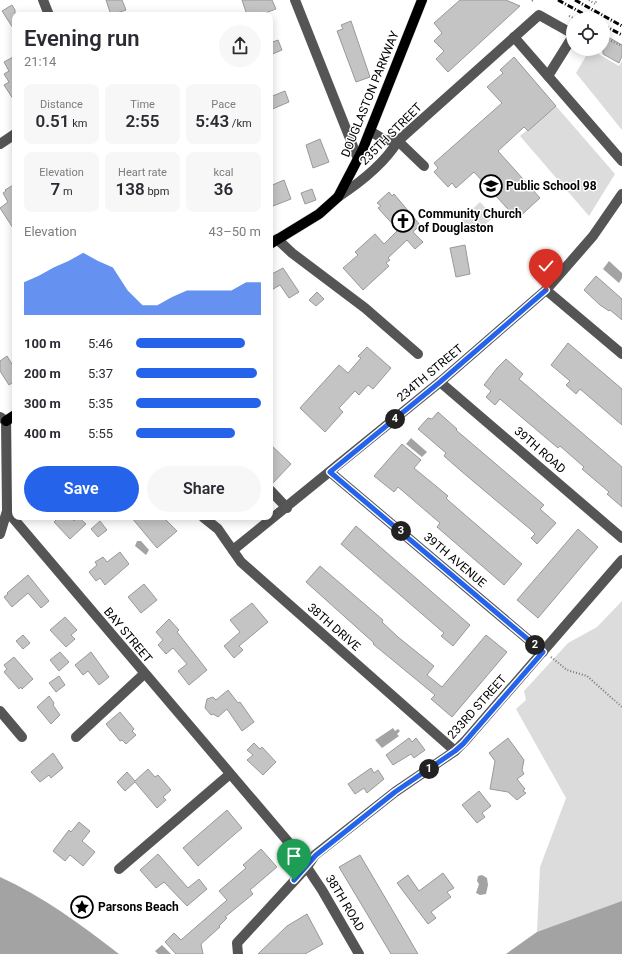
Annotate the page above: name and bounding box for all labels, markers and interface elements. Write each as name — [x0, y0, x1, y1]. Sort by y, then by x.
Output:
map controls — [566, 12, 610, 56]
button: locate — [566, 12, 610, 56]
button: share — [219, 25, 261, 67]
text: Evening run — [24, 26, 140, 51]
street label: DOUGLASTON PARKWAY — [338, 28, 402, 159]
text: 21:14 — [24, 54, 56, 69]
text: Distance — [40, 98, 83, 111]
text: Time — [130, 98, 155, 111]
text: Pace — [211, 98, 236, 111]
street label: 235TH STREET — [357, 100, 425, 168]
text: 0.51 — [36, 111, 70, 131]
text: 2:55 — [126, 111, 159, 131]
text: 5:43 — [195, 111, 229, 131]
text: km — [70, 117, 87, 130]
text: /km — [229, 117, 252, 130]
text: Elevation — [39, 166, 84, 179]
text: Heart rate — [118, 166, 167, 179]
text: kcal — [214, 166, 233, 179]
school or university icon: Public School 98 — [478, 173, 504, 199]
text: 7 — [50, 179, 60, 199]
text: 138 — [116, 179, 145, 199]
text: 36 — [214, 179, 233, 199]
place label: Public School 98 — [506, 179, 597, 193]
text: m — [60, 185, 73, 198]
text: bpm — [145, 185, 169, 198]
place label: Community Church of Douglaston — [418, 207, 522, 235]
church icon: Community Church of Douglaston — [390, 208, 416, 234]
text: Elevation — [24, 224, 77, 239]
text: 43–50 m — [209, 224, 261, 239]
pin — [529, 249, 563, 290]
icon: check — [535, 255, 557, 277]
text: 100 m — [24, 336, 61, 351]
text: 5:46 — [88, 336, 113, 351]
street label: 234TH STREET — [394, 341, 466, 405]
text: 200 m — [24, 366, 61, 381]
text: 5:37 — [88, 366, 113, 381]
text: 300 m — [24, 396, 61, 411]
text: 5:35 — [88, 396, 113, 411]
pin: 4 — [385, 409, 405, 429]
text: 4 — [392, 412, 398, 425]
street label: 39TH ROAD — [511, 424, 569, 476]
text: 400 m — [24, 426, 61, 441]
text: 5:55 — [88, 426, 113, 441]
button: Save — [24, 466, 139, 512]
button: Share — [147, 466, 261, 512]
pin: 3 — [391, 521, 411, 541]
text: 3 — [398, 524, 404, 537]
street label: 39TH AVENUE — [421, 530, 489, 590]
street label: 38TH DRIVE — [305, 600, 363, 654]
street label: BAY STREET — [101, 605, 155, 665]
pin: 2 — [525, 635, 545, 655]
text: 2 — [532, 638, 538, 651]
street label: 233RD STREET — [445, 672, 509, 742]
pin: 1 — [419, 759, 439, 779]
text: 1 — [426, 762, 432, 775]
pin — [277, 839, 311, 880]
icon: arrive — [283, 845, 305, 867]
street label: 38TH ROAD — [323, 872, 367, 934]
place icon: Parsons Beach — [69, 894, 95, 920]
place label: Parsons Beach — [98, 900, 179, 914]

